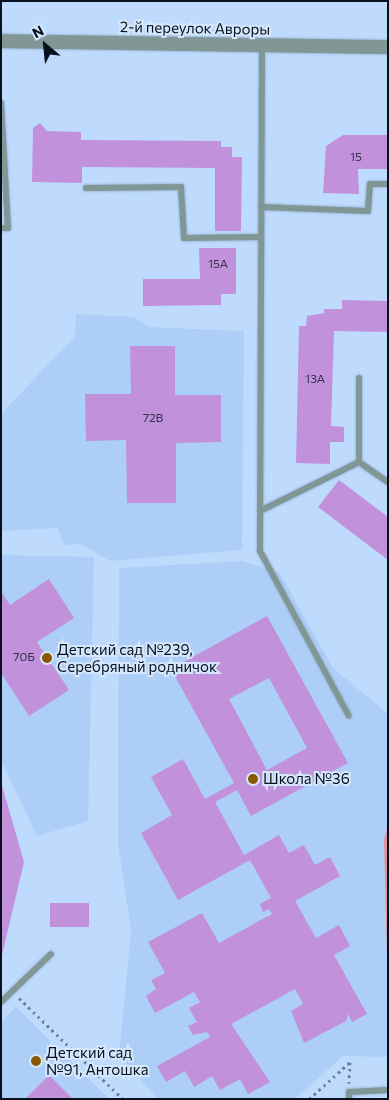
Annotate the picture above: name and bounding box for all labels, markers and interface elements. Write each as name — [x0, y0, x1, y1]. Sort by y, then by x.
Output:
street label: 2-й переулок Авроры — [120, 18, 270, 38]
north arrow — [20, 20, 70, 70]
text: N — [29, 21, 46, 41]
house number: 15 — [350, 150, 362, 164]
house number: 15А — [208, 257, 228, 271]
house number: 13А — [305, 372, 325, 386]
house number: 72В — [143, 411, 163, 425]
place label: Детский сад №239, Серебряный родничок — [57, 640, 217, 675]
house number: 70Б — [13, 650, 35, 664]
marker: Детский сад №239, Серебряный родничок — [41, 652, 53, 664]
place label: Школа №36 — [263, 770, 350, 788]
marker: Школа №36 — [247, 773, 259, 785]
place label: Детский сад №91, Антошка — [46, 1043, 148, 1078]
marker: Детский сад №91, Антошка — [30, 1055, 42, 1067]

